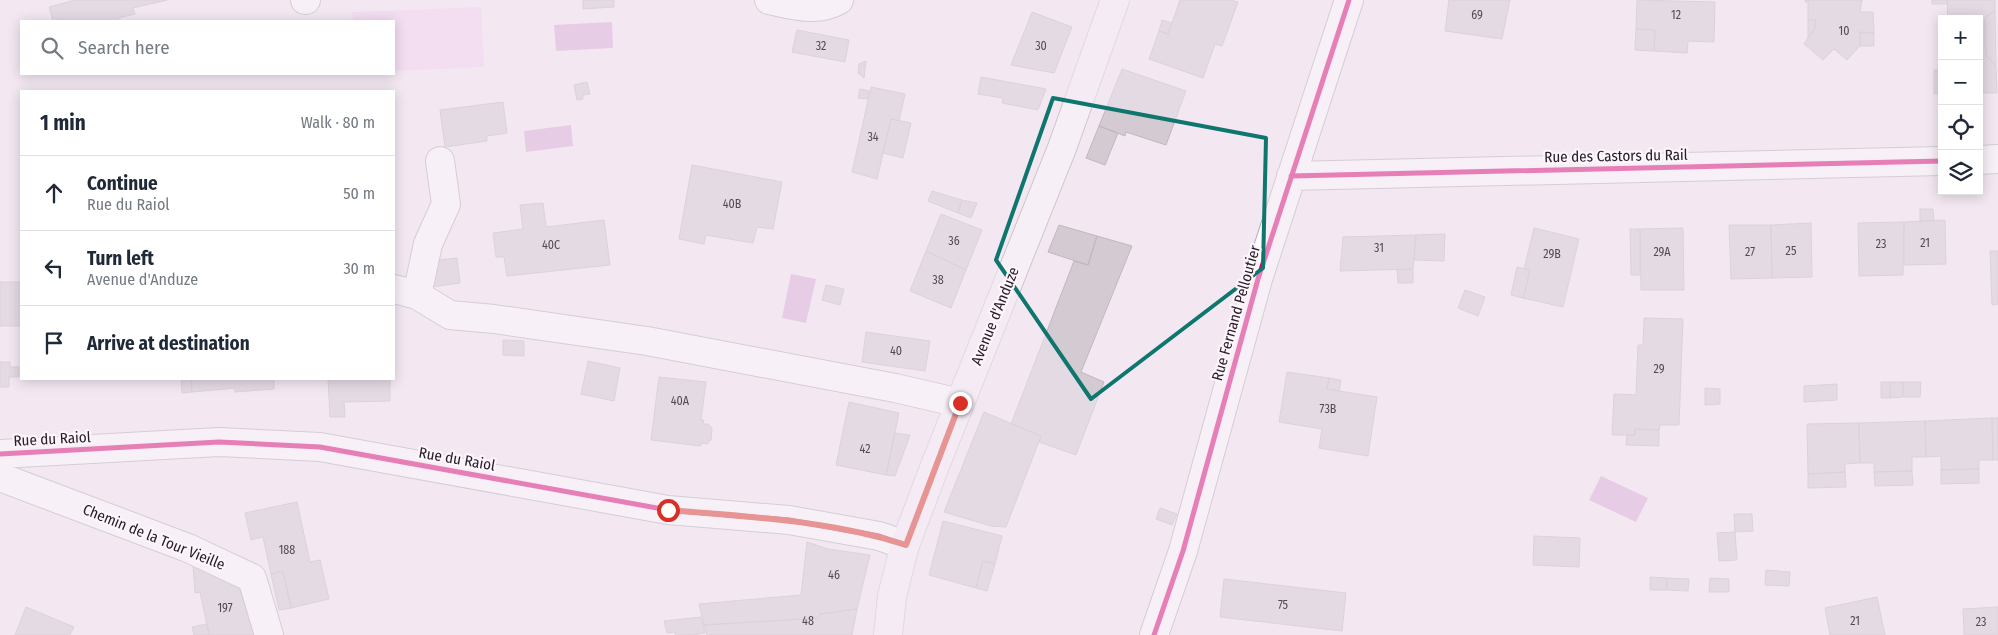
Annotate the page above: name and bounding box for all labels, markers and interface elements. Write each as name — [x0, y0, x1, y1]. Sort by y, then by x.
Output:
house number: 69 — [1471, 8, 1483, 22]
house number: 12 — [1671, 8, 1681, 22]
map controls — [1938, 15, 1983, 195]
button: + — [1938, 15, 1983, 60]
search box — [20, 20, 395, 75]
house number: 10 — [1839, 24, 1849, 38]
icon: search — [38, 34, 66, 62]
text: Search here — [78, 36, 170, 59]
house number: 32 — [816, 39, 826, 53]
house number: 30 — [1035, 39, 1047, 53]
button: − — [1938, 60, 1983, 105]
button: locate — [1938, 105, 1983, 150]
text: 1 min — [40, 110, 86, 136]
text: Walk · 80 m — [301, 113, 375, 132]
house number: 34 — [867, 130, 879, 144]
street label: Rue des Castors du Rail — [1544, 146, 1688, 166]
button: layers — [1938, 150, 1983, 195]
text: Continue — [87, 172, 158, 195]
icon: ahead — [40, 179, 68, 207]
text: 50 m — [343, 184, 375, 203]
text: Rue du Raiol — [87, 195, 170, 214]
house number: 40B — [723, 197, 742, 211]
house number: 36 — [948, 234, 960, 248]
house number: 21 — [1920, 236, 1930, 250]
house number: 23 — [1876, 237, 1886, 251]
house number: 40C — [542, 238, 560, 252]
house number: 31 — [1374, 241, 1384, 255]
street label: Rue Fernand Pelloutier — [1208, 242, 1264, 383]
house number: 25 — [1786, 244, 1797, 258]
house number: 29A — [1653, 245, 1671, 259]
house number: 27 — [1745, 245, 1755, 259]
text: Turn left — [87, 247, 154, 270]
house number: 29B — [1543, 247, 1561, 261]
icon: left — [40, 254, 68, 282]
text: 30 m — [343, 259, 375, 278]
street label: Avenue d'Anduze — [967, 264, 1023, 368]
text: Avenue d'Anduze — [87, 270, 198, 289]
house number: 38 — [932, 273, 944, 287]
icon: arrive — [40, 329, 68, 357]
text: Arrive at destination — [87, 332, 250, 355]
house number: 40 — [890, 344, 902, 358]
house number: 29 — [1653, 362, 1665, 376]
route end — [949, 392, 972, 415]
house number: 40A — [671, 394, 690, 408]
house number: 73B — [1320, 402, 1337, 416]
street label: Rue du Raiol — [13, 428, 91, 450]
house number: 42 — [860, 442, 870, 456]
street label: Rue du Raiol — [417, 443, 497, 475]
route start — [657, 499, 680, 522]
street label: Chemin de la Tour Vieille — [80, 500, 228, 574]
house number: 188 — [279, 543, 295, 557]
house number: 46 — [828, 568, 840, 582]
house number: 75 — [1278, 598, 1289, 612]
house number: 197 — [217, 601, 233, 615]
house number: 48 — [802, 614, 814, 628]
house number: 21 — [1850, 614, 1860, 628]
house number: 23 — [1976, 615, 1986, 629]

